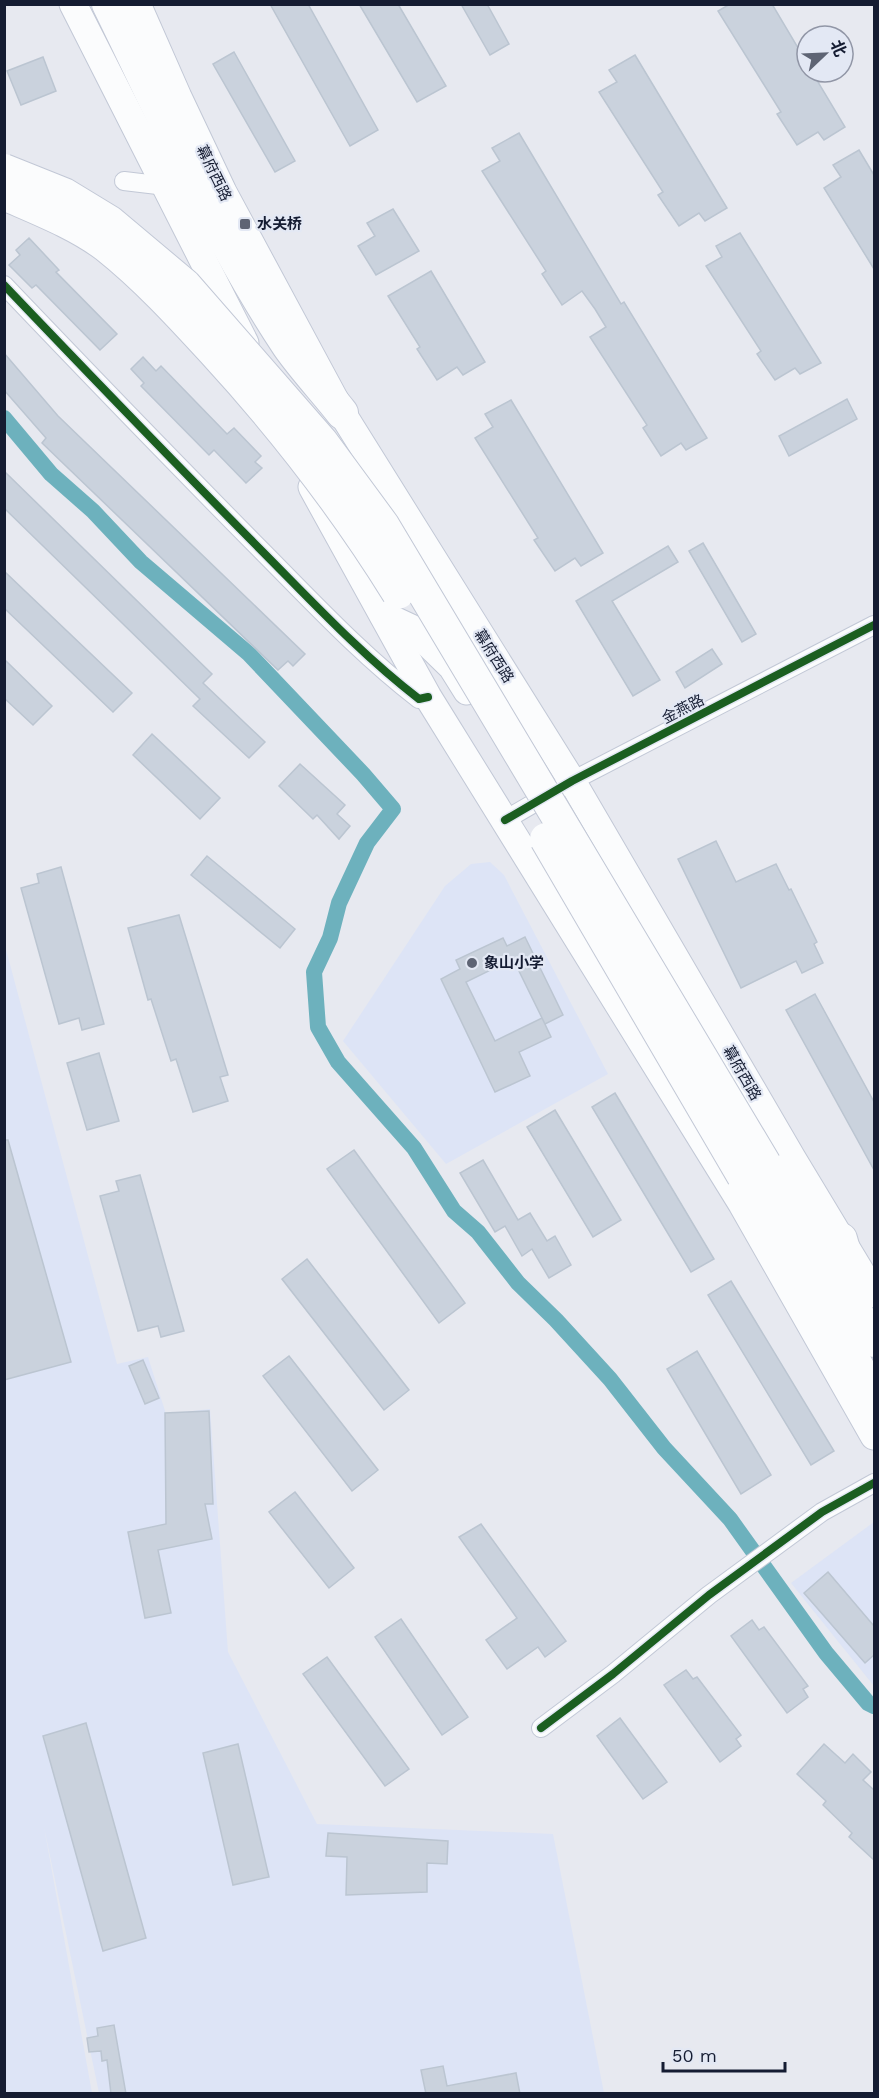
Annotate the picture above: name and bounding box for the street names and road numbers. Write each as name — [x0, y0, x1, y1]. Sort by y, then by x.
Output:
street label: 幕府西路 — [193, 142, 235, 204]
street label: 幕府西路 — [470, 626, 518, 686]
street label: 金燕路 — [659, 691, 707, 727]
street label: 幕府西路 — [719, 1043, 765, 1103]

